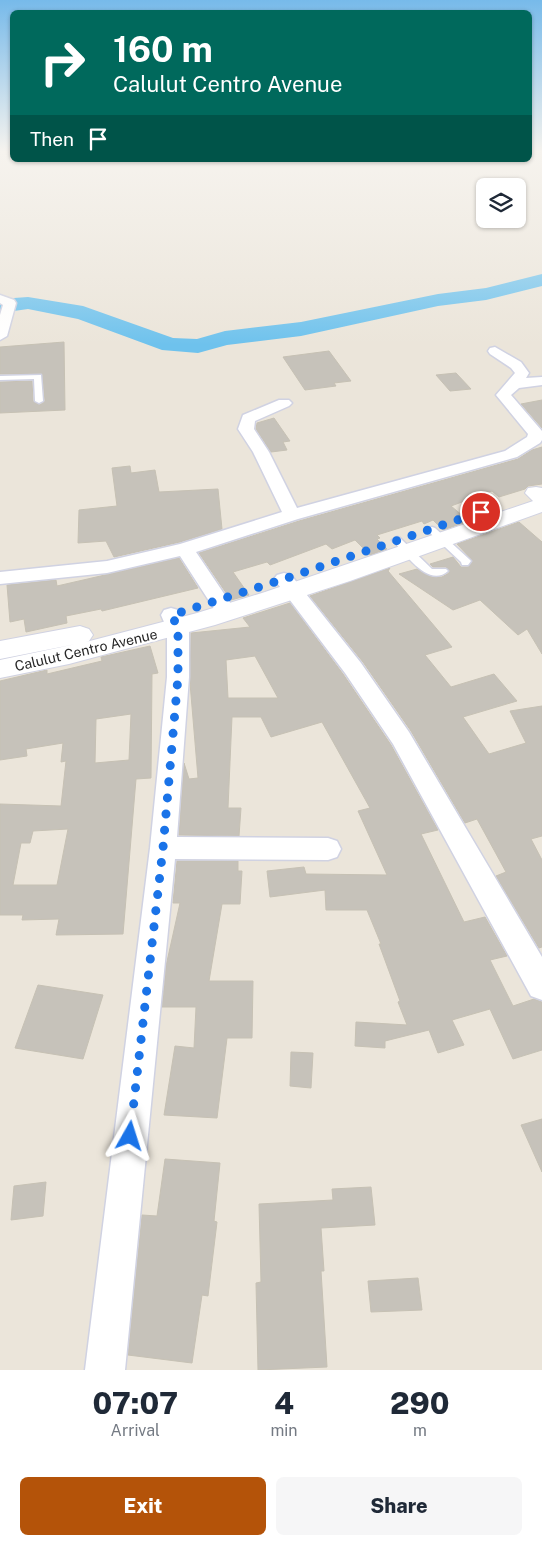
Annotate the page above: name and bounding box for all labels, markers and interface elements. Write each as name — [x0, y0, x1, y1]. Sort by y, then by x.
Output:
text: 160 m — [113, 29, 213, 70]
icon: right — [30, 30, 95, 95]
text: Calulut Centro Avenue — [113, 71, 342, 97]
icon: arrive — [84, 125, 112, 153]
text: Then — [30, 128, 74, 150]
map controls — [476, 178, 526, 228]
button: layers — [476, 178, 526, 228]
pin — [460, 491, 502, 533]
icon: arrive — [467, 498, 495, 526]
street label: Calulut Centro Avenue — [13, 626, 159, 674]
position arrow — [103, 1109, 155, 1161]
text: 07:07 — [92, 1385, 178, 1421]
text: 4 — [274, 1385, 294, 1421]
text: 290 — [390, 1385, 450, 1421]
text: Arrival — [111, 1421, 160, 1440]
text: min — [270, 1421, 298, 1440]
text: m — [413, 1421, 427, 1440]
button: Exit — [20, 1477, 266, 1535]
button: Share — [276, 1477, 522, 1535]

